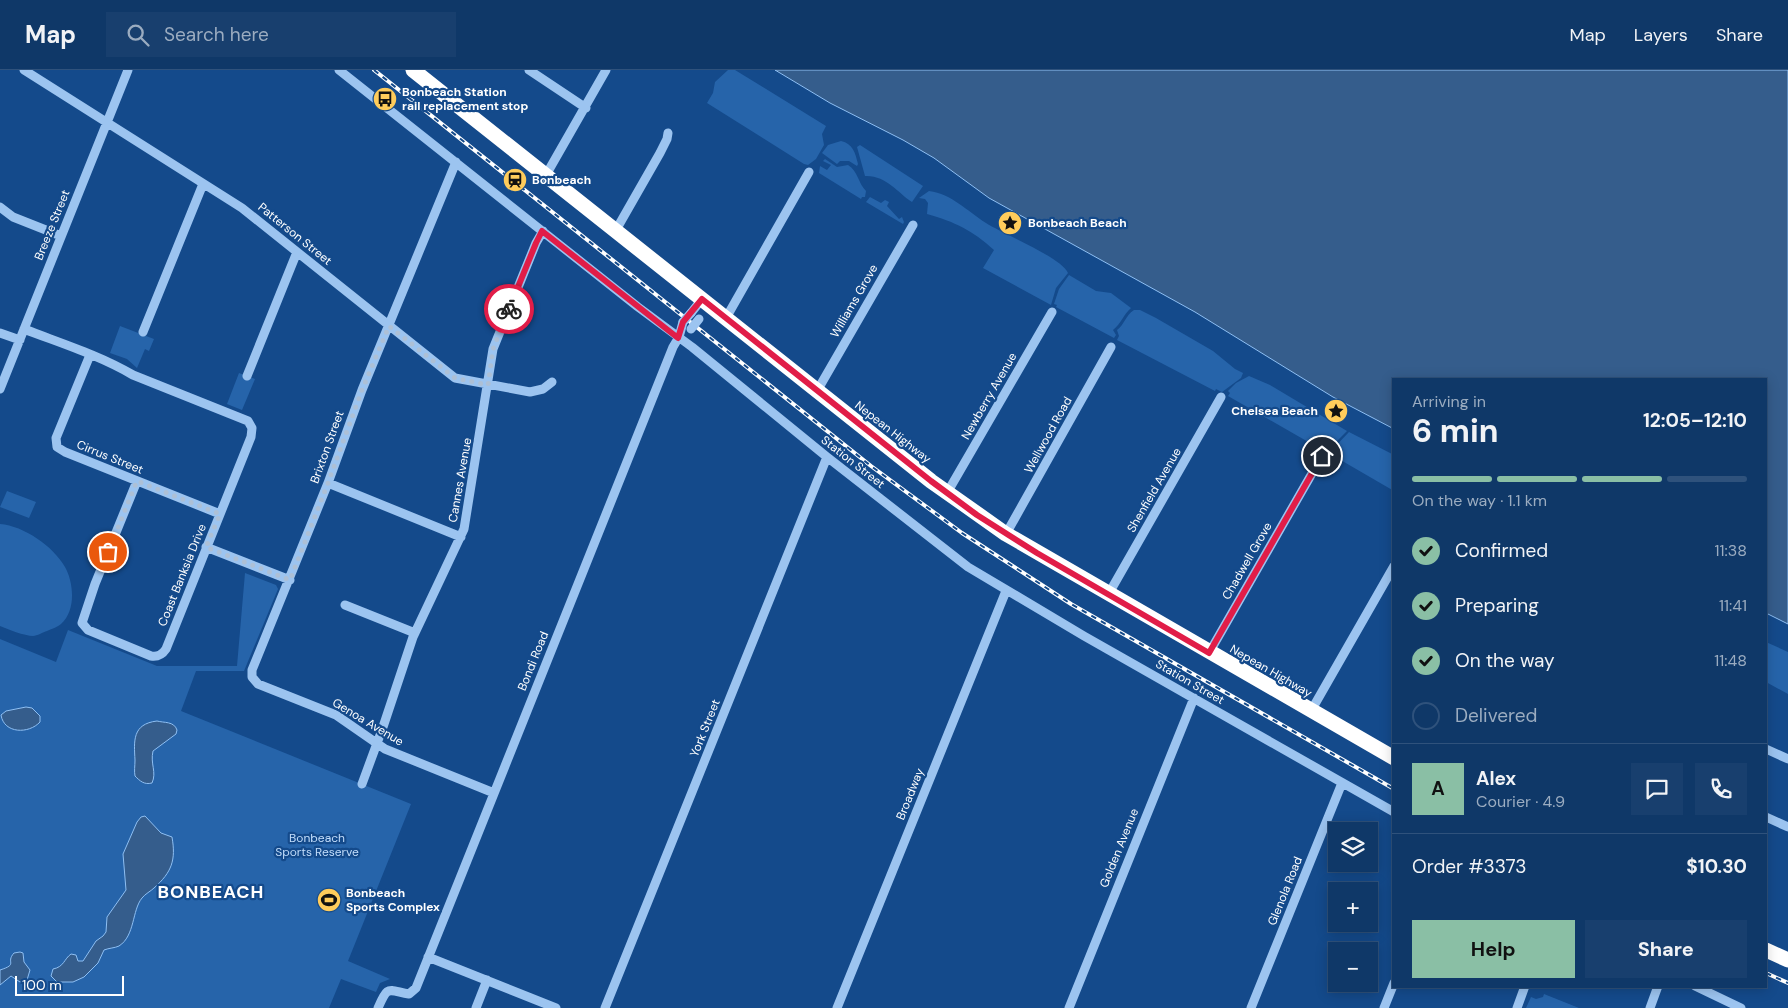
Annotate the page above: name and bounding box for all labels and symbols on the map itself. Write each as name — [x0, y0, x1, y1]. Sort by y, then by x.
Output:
place label: Bonbeach Station rail replacement stop — [402, 84, 528, 114]
bus stop icon: Bonbeach Station rail replacement stop — [372, 86, 398, 112]
station icon: Bonbeach — [502, 167, 528, 193]
place label: Bonbeach — [532, 172, 591, 188]
street label: Breeze Street — [31, 187, 73, 263]
street label: Patterson Street — [255, 199, 336, 269]
place icon: Bonbeach Beach — [997, 210, 1023, 236]
place label: Bonbeach Beach — [1028, 215, 1127, 231]
street label: Williams Grove — [827, 261, 882, 341]
courier — [484, 284, 534, 334]
street label: Newberry Avenue — [958, 349, 1020, 442]
street label: Wellwood Road — [1020, 394, 1076, 476]
street label: Nepean Highway — [852, 397, 935, 467]
place icon: Chelsea Beach — [1323, 398, 1349, 424]
place label: Chelsea Beach — [1231, 403, 1318, 419]
street label: Brixton Street — [306, 408, 348, 486]
street label: Station Street — [818, 432, 888, 492]
pin — [1301, 435, 1343, 477]
street label: Cirrus Street — [74, 436, 146, 478]
street label: Cannes Avenue — [445, 436, 475, 524]
street label: Shenfield Avenue — [1123, 445, 1185, 535]
street label: Chadwell Grove — [1218, 519, 1276, 603]
street label: Coast Banksia Drive — [154, 521, 210, 629]
pin — [87, 531, 129, 573]
street label: Bondi Road — [514, 629, 552, 693]
street label: Nepean Highway — [1227, 641, 1315, 701]
street label: Station Street — [1153, 656, 1228, 708]
street label: Genoa Avenue — [329, 694, 407, 750]
street label: York Street — [686, 697, 724, 759]
street label: Broadway — [892, 765, 928, 822]
street label: Golden Avenue — [1096, 806, 1142, 890]
park label: Bonbeach Sports Reserve — [275, 830, 359, 860]
street label: Glenola Road — [1264, 854, 1306, 928]
district label: BONBEACH — [158, 880, 264, 904]
place label: Bonbeach Sports Complex — [346, 885, 440, 915]
sports icon: Bonbeach Sports Complex — [316, 887, 342, 913]
scale bar — [15, 973, 124, 996]

